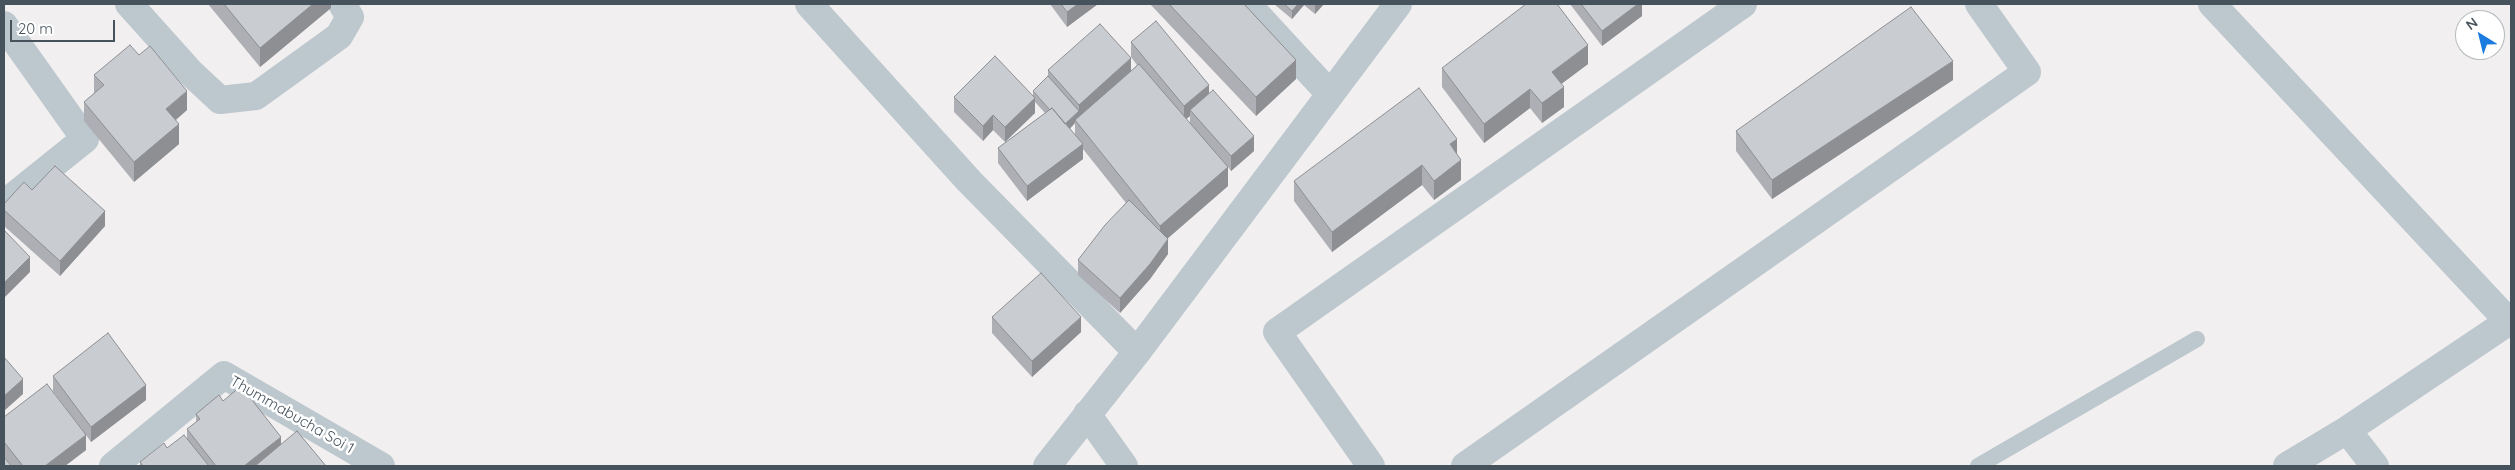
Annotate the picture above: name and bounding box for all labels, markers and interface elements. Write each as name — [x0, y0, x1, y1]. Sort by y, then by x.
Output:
scale bar — [12, 10, 118, 42]
north arrow — [2455, 10, 2505, 60]
text: N — [2462, 13, 2481, 34]
text: 20 m — [18, 19, 53, 38]
street label: Thummabucha Soi 1 — [227, 372, 357, 458]

